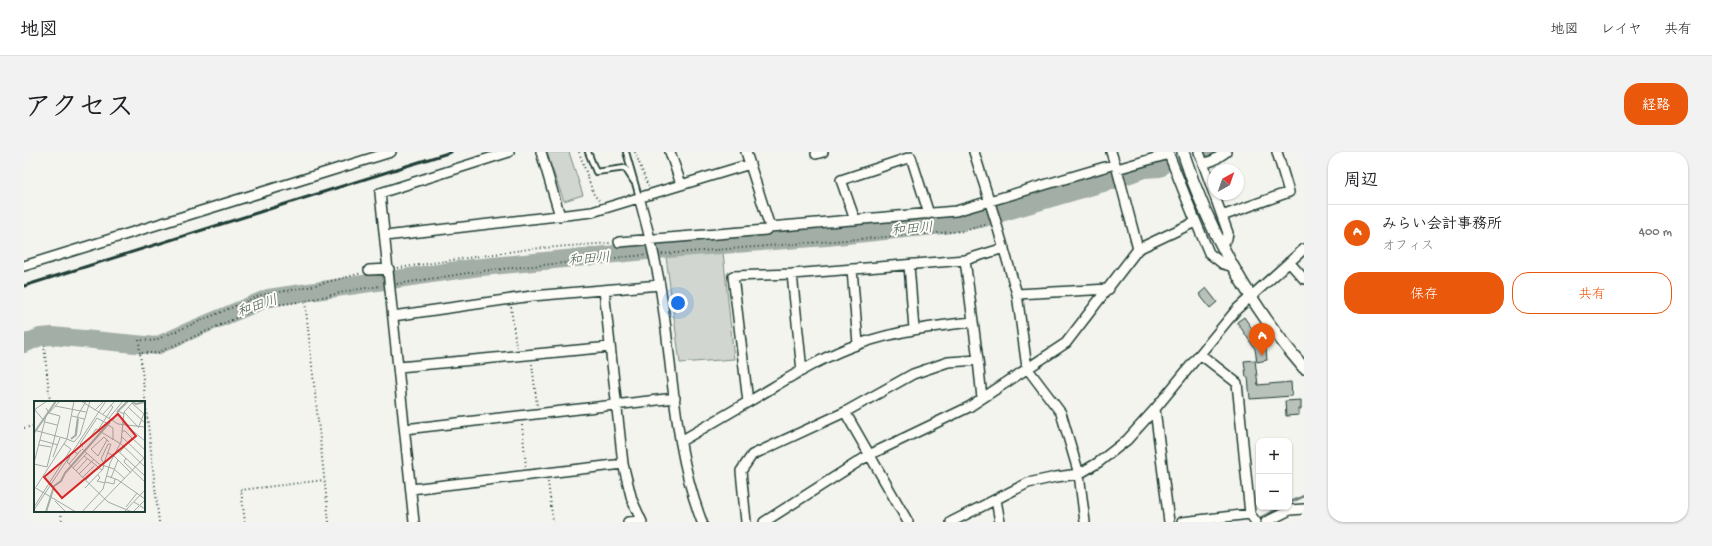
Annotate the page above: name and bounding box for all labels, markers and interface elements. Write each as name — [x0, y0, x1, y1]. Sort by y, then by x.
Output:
text: 地図 — [20, 20, 58, 43]
text: 地図 — [1551, 22, 1579, 39]
text: レイヤ — [1601, 22, 1642, 39]
text: 共有 — [1664, 22, 1692, 39]
button: 経路 — [1624, 83, 1688, 125]
text: アクセス — [24, 93, 134, 126]
north arrow — [1208, 164, 1244, 200]
text: 周辺 — [1344, 172, 1378, 192]
text: みらい会計事務所 — [1382, 216, 1502, 234]
water label: 和田川 — [890, 219, 934, 241]
text: A — [1353, 225, 1361, 240]
text: 400 m — [1639, 225, 1672, 240]
text: オフィス — [1382, 239, 1434, 254]
water label: 和田川 — [567, 249, 611, 271]
button: 保存 — [1344, 272, 1504, 314]
button: 共有 — [1512, 272, 1672, 314]
water label: 和田川 — [235, 292, 280, 322]
your location — [668, 293, 688, 313]
pin: A — [1249, 323, 1275, 356]
inset map — [34, 401, 145, 512]
map controls — [1256, 438, 1292, 510]
button: + — [1256, 438, 1292, 474]
button: − — [1256, 474, 1292, 510]

